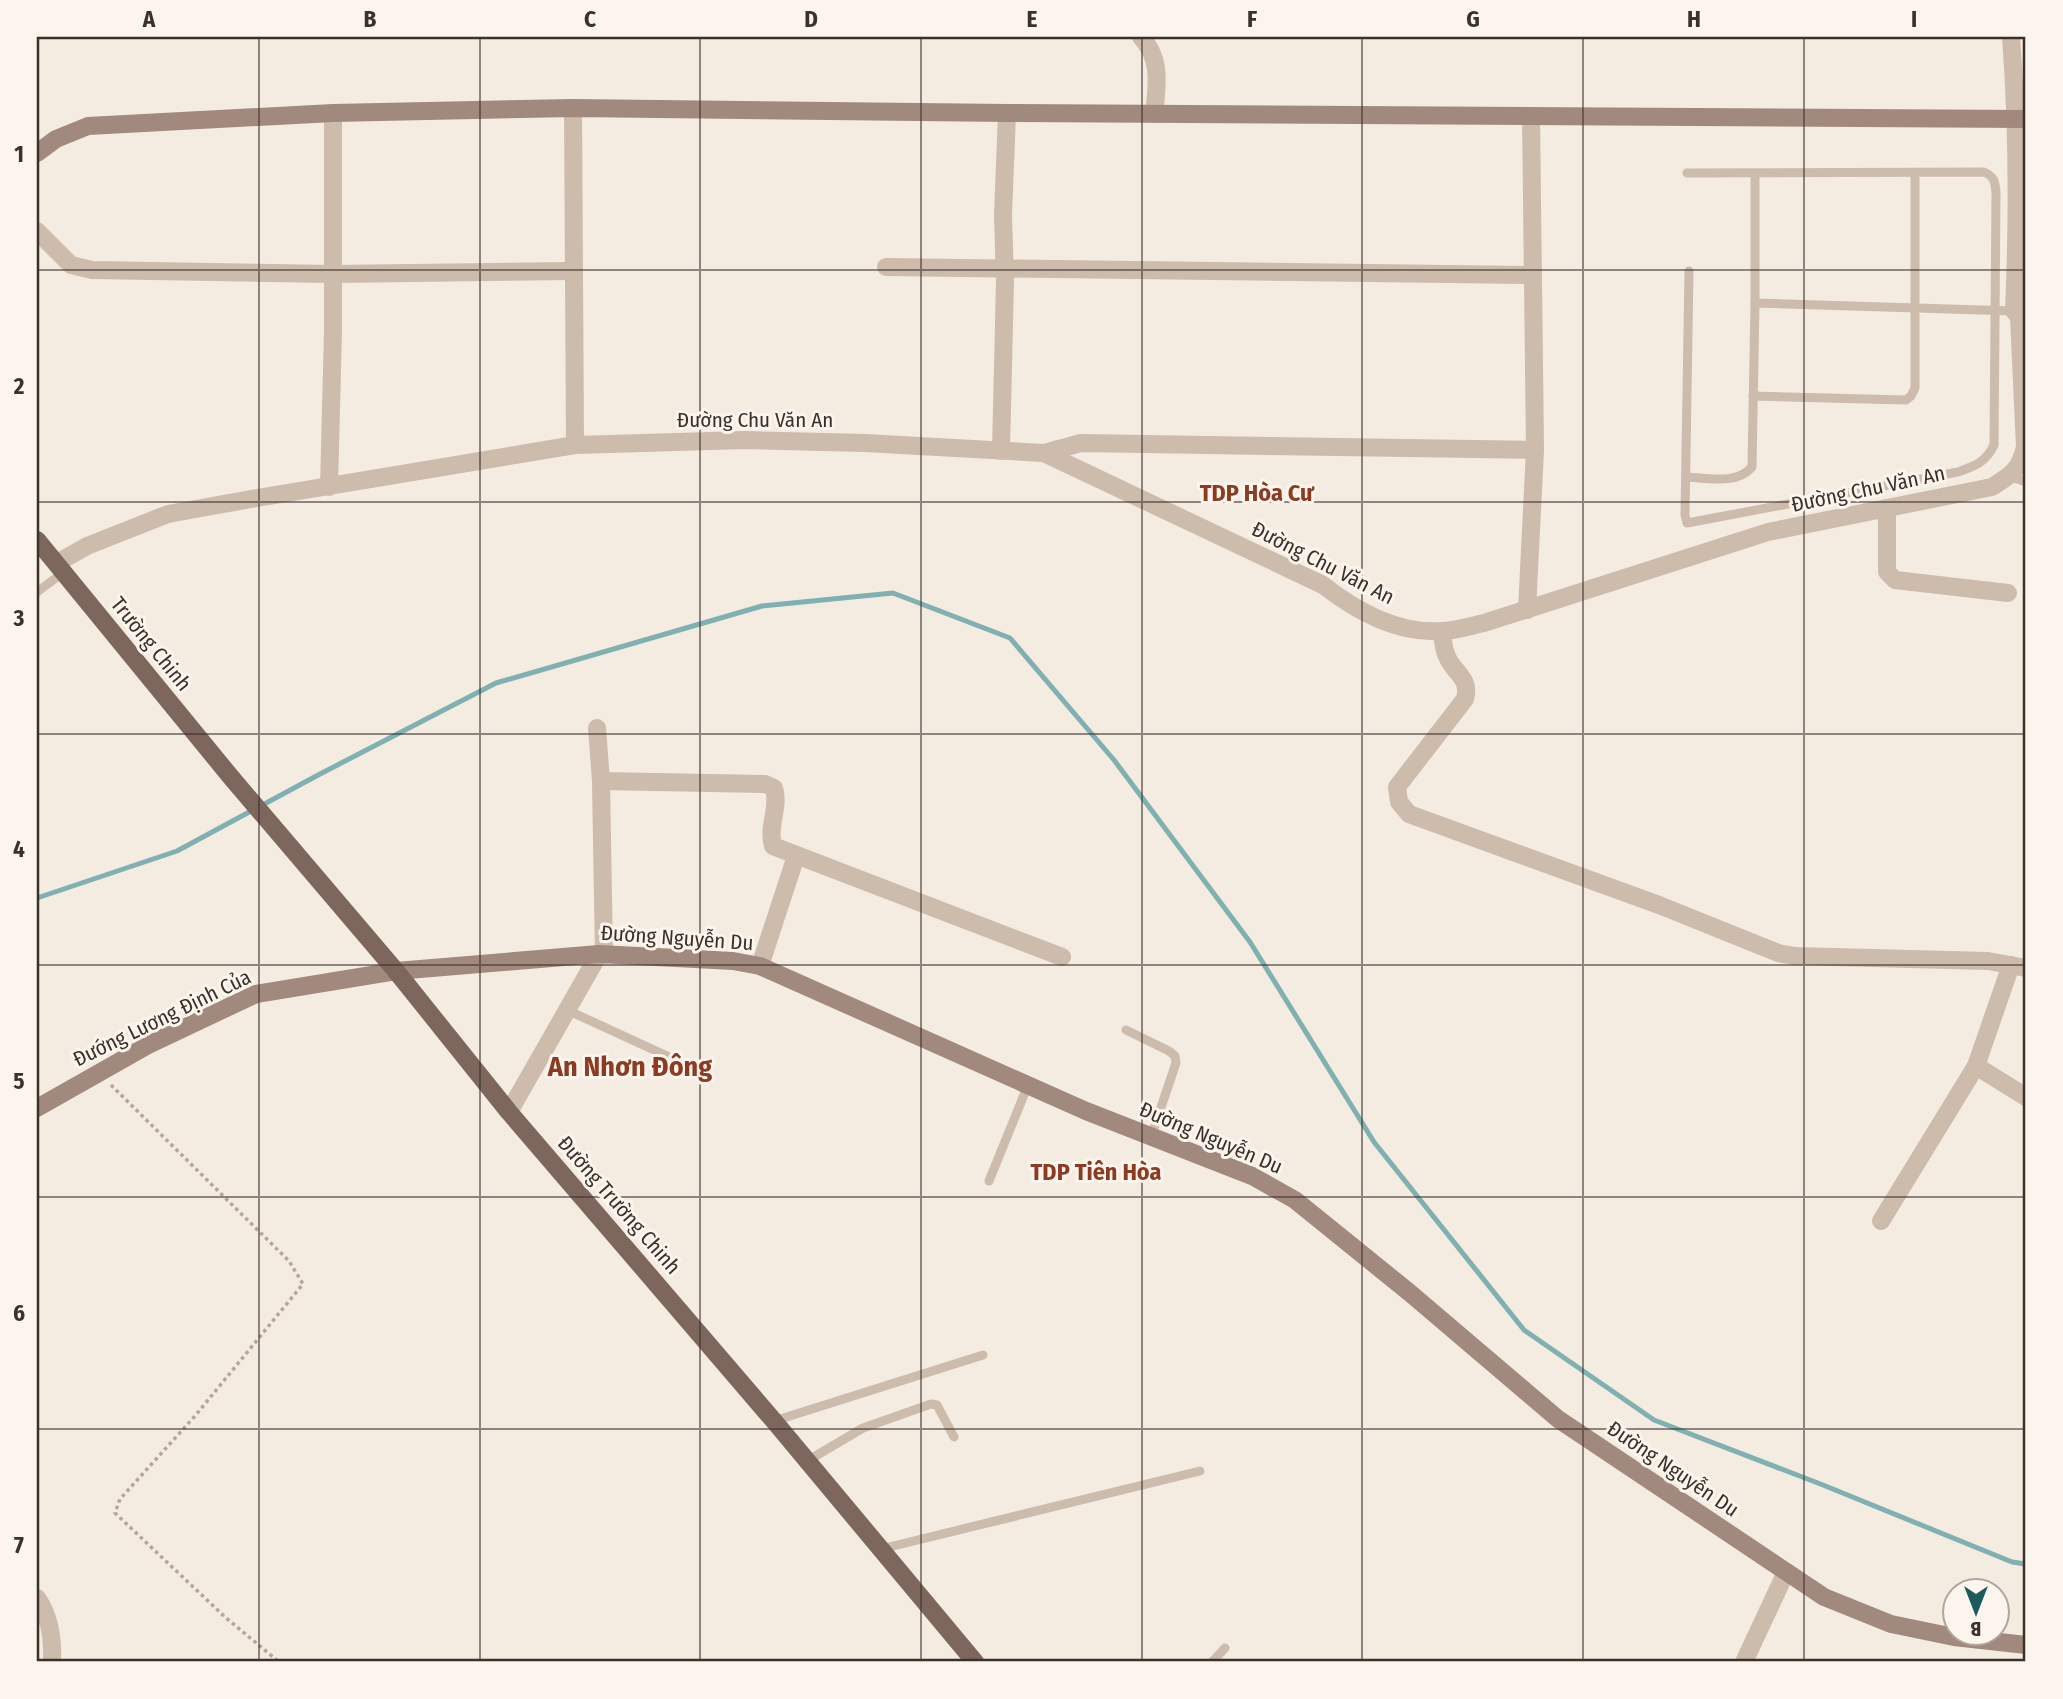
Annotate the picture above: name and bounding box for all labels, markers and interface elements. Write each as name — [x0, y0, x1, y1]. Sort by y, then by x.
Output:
text: A — [142, 5, 156, 33]
text: B — [364, 5, 377, 33]
text: C — [584, 5, 596, 33]
text: D — [804, 5, 818, 33]
text: E — [1027, 5, 1038, 33]
text: F — [1247, 5, 1257, 33]
text: G — [1466, 5, 1480, 33]
text: H — [1687, 5, 1701, 33]
text: I — [1911, 5, 1917, 33]
text: 1 — [14, 140, 24, 168]
text: 2 — [13, 372, 25, 400]
street label: Đường Chu Văn An — [677, 407, 833, 433]
street label: Đường Chu Văn An — [1789, 460, 1947, 518]
district label: TDP Hòa Cư — [1200, 479, 1315, 507]
street label: Đường Chu Văn An — [1247, 516, 1399, 610]
street label: Trường Chinh — [105, 592, 197, 696]
text: 3 — [13, 604, 25, 632]
text: 4 — [13, 835, 25, 863]
street label: Đường Nguyễn Du — [600, 920, 754, 956]
street label: Đướng Lương Định Của — [69, 964, 255, 1072]
district label: An Nhơn Đông — [547, 1050, 712, 1083]
text: 5 — [13, 1067, 25, 1095]
street label: Đường Nguyễn Du — [1135, 1096, 1287, 1180]
street label: Đường Trường Chinh — [552, 1131, 686, 1279]
district label: TDP Tiên Hòa — [1031, 1158, 1161, 1186]
text: 6 — [13, 1299, 25, 1327]
street label: Đường Nguyễn Du — [1602, 1415, 1744, 1523]
text: 7 — [14, 1531, 24, 1559]
north arrow — [1940, 1576, 2010, 1646]
text: B — [1970, 1617, 1981, 1640]

